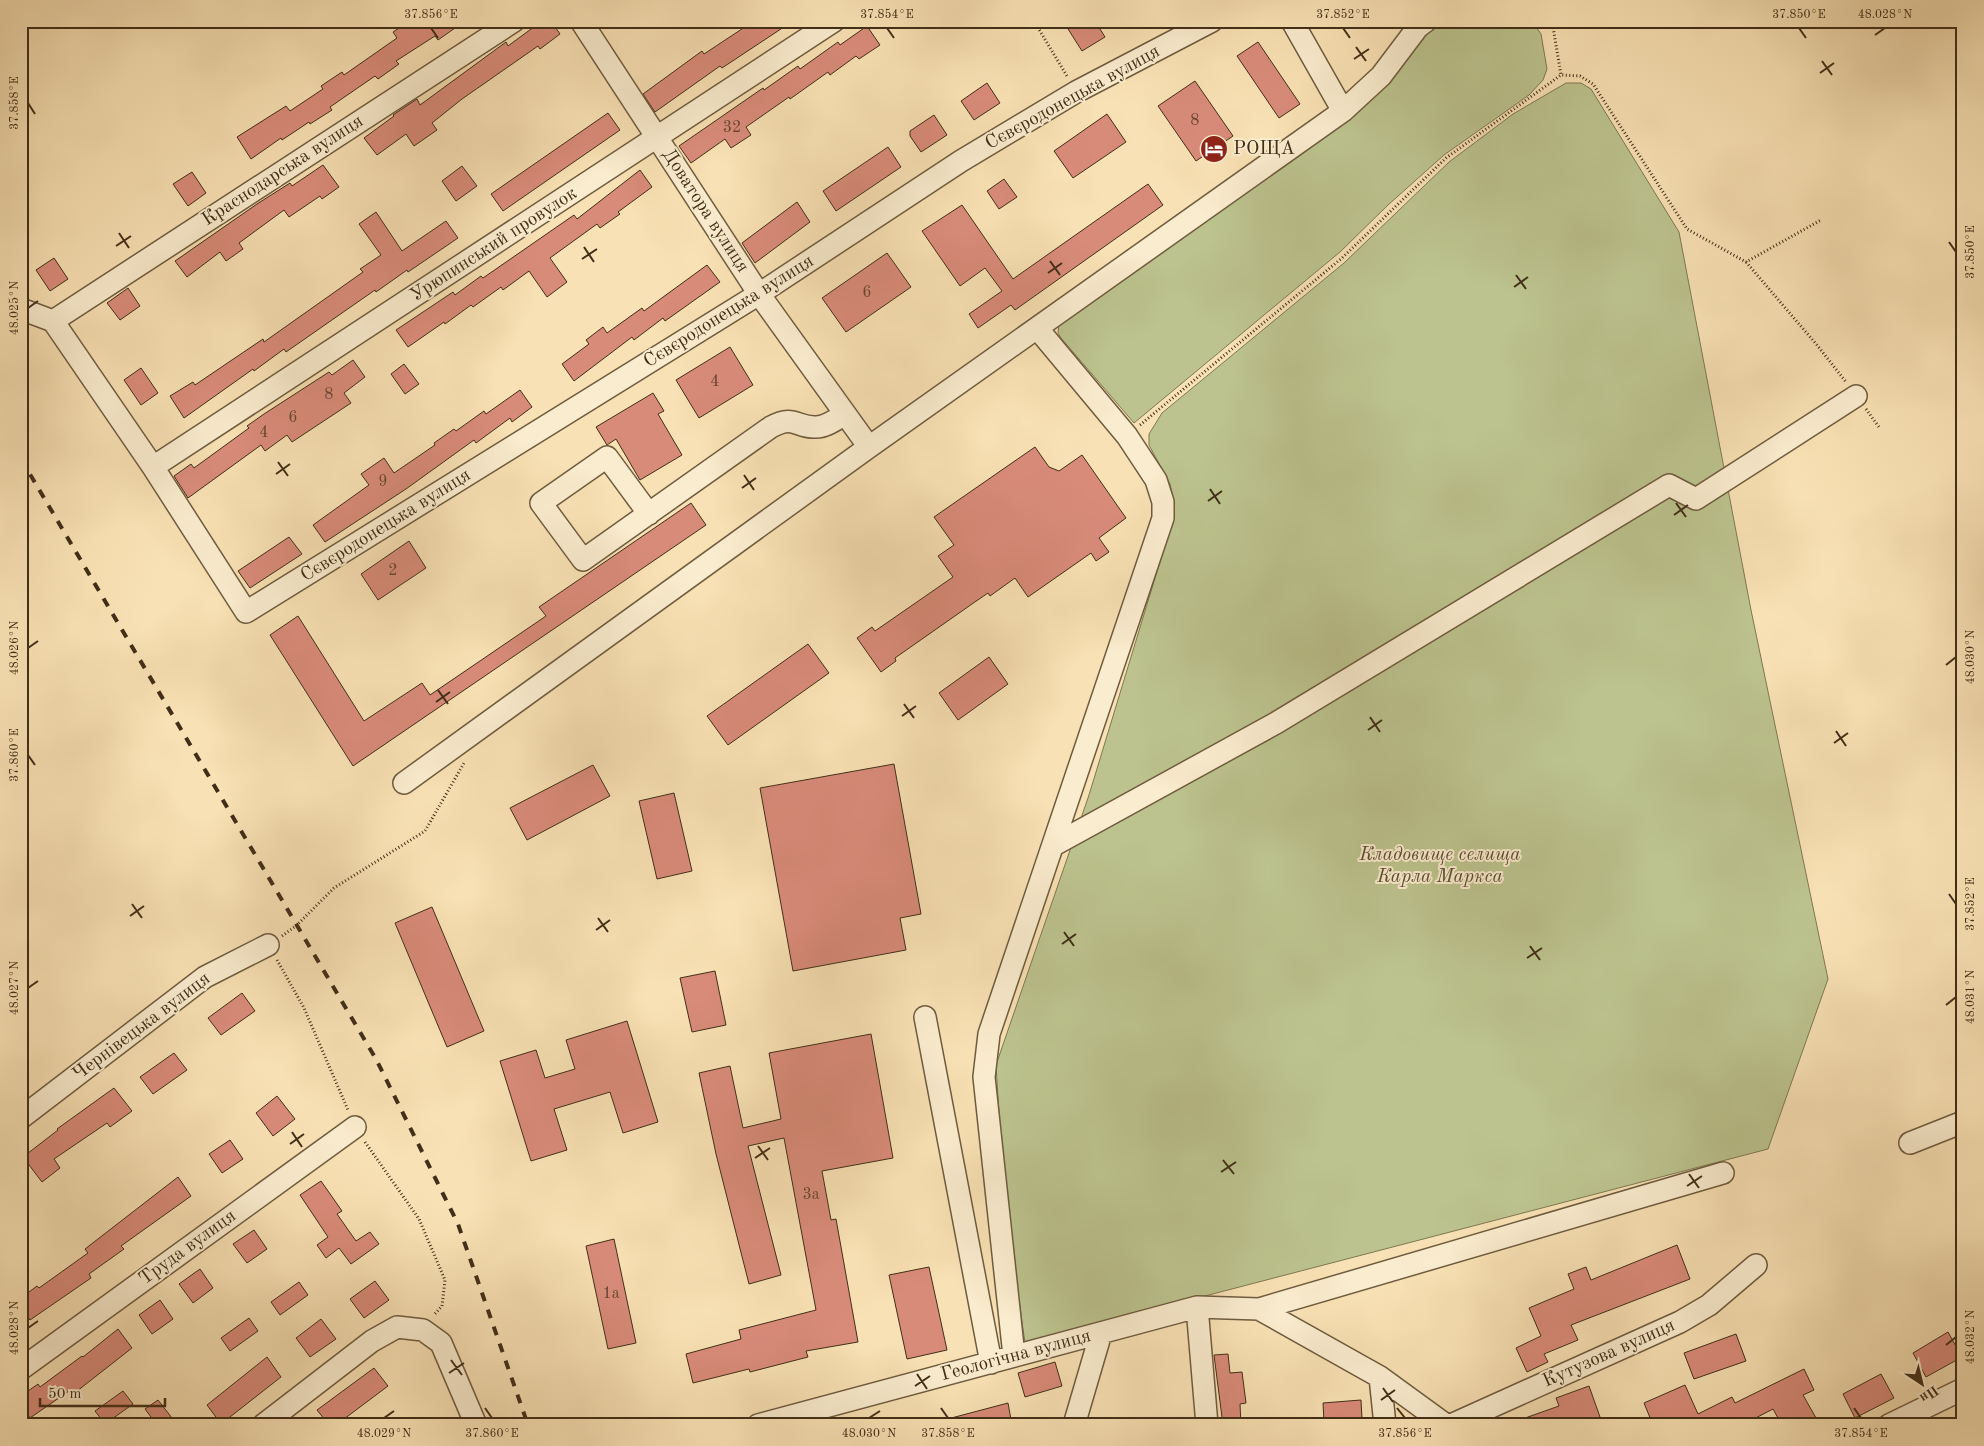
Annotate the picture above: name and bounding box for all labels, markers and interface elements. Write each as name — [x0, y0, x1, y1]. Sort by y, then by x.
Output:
text: 37.856°E — [404, 8, 458, 21]
text: 37.854°E — [860, 8, 914, 21]
text: 37.852°E — [1316, 8, 1370, 21]
text: 37.850°E — [1772, 8, 1826, 21]
text: 48.028°N — [1858, 9, 1912, 21]
street label: Сєвєродонецька вулиця — [983, 42, 1164, 154]
text: 37.858°E — [8, 76, 21, 130]
street label: Краснодарська вулиця — [199, 112, 367, 230]
house number: 8 — [1190, 113, 1200, 129]
house number: 32 — [723, 120, 741, 136]
hotel icon: РОЩА — [1199, 134, 1229, 164]
place label: РОЩА — [1233, 140, 1295, 159]
street label: Доватора вулиця — [658, 146, 752, 276]
street label: Урюпинський провулок — [407, 184, 581, 306]
text: 37.850°E — [1964, 225, 1977, 279]
street label: Сєвєродонецька вулиця — [641, 252, 817, 372]
text: 48.025°N — [8, 281, 21, 335]
house number: 6 — [862, 285, 872, 301]
house number: 4 — [710, 374, 720, 390]
house number: 8 — [324, 387, 334, 403]
house number: 6 — [288, 410, 298, 426]
house number: 4 — [259, 425, 269, 441]
street label: Сєвєродонецька вулиця — [298, 466, 474, 586]
house number: 9 — [378, 474, 388, 490]
house number: 2 — [388, 563, 398, 579]
text: 48.026°N — [9, 621, 21, 675]
text: 48.030°N — [1965, 630, 1977, 684]
text: 37.860°E — [9, 728, 21, 782]
park label: Кладовище селища Карла Маркса — [1358, 846, 1521, 887]
text: 37.852°E — [1964, 877, 1977, 931]
text: 48.027°N — [9, 961, 21, 1015]
street label: Чернівецька вулиця — [70, 969, 214, 1085]
text: 48.031°N — [1965, 970, 1977, 1024]
house number: 3а — [802, 1187, 820, 1203]
street label: Труда вулиця — [136, 1207, 240, 1289]
house number: 1а — [602, 1286, 620, 1302]
text: 48.028°N — [9, 1301, 21, 1355]
text: 48.032°N — [1965, 1310, 1977, 1364]
street label: Кутузова вулиця — [1540, 1316, 1678, 1392]
street label: Геологічна вулиця — [939, 1327, 1093, 1385]
north arrow — [1896, 1358, 1946, 1408]
scale bar — [40, 1376, 165, 1408]
text: Пн — [1917, 1383, 1941, 1405]
text: 50 m — [48, 1387, 82, 1402]
text: 37.858°E — [921, 1427, 975, 1440]
text: 37.856°E — [1378, 1427, 1432, 1440]
text: 37.854°E — [1834, 1427, 1888, 1440]
text: 48.029°N — [357, 1428, 411, 1440]
text: 37.860°E — [465, 1428, 519, 1440]
text: 48.030°N — [842, 1428, 896, 1440]

